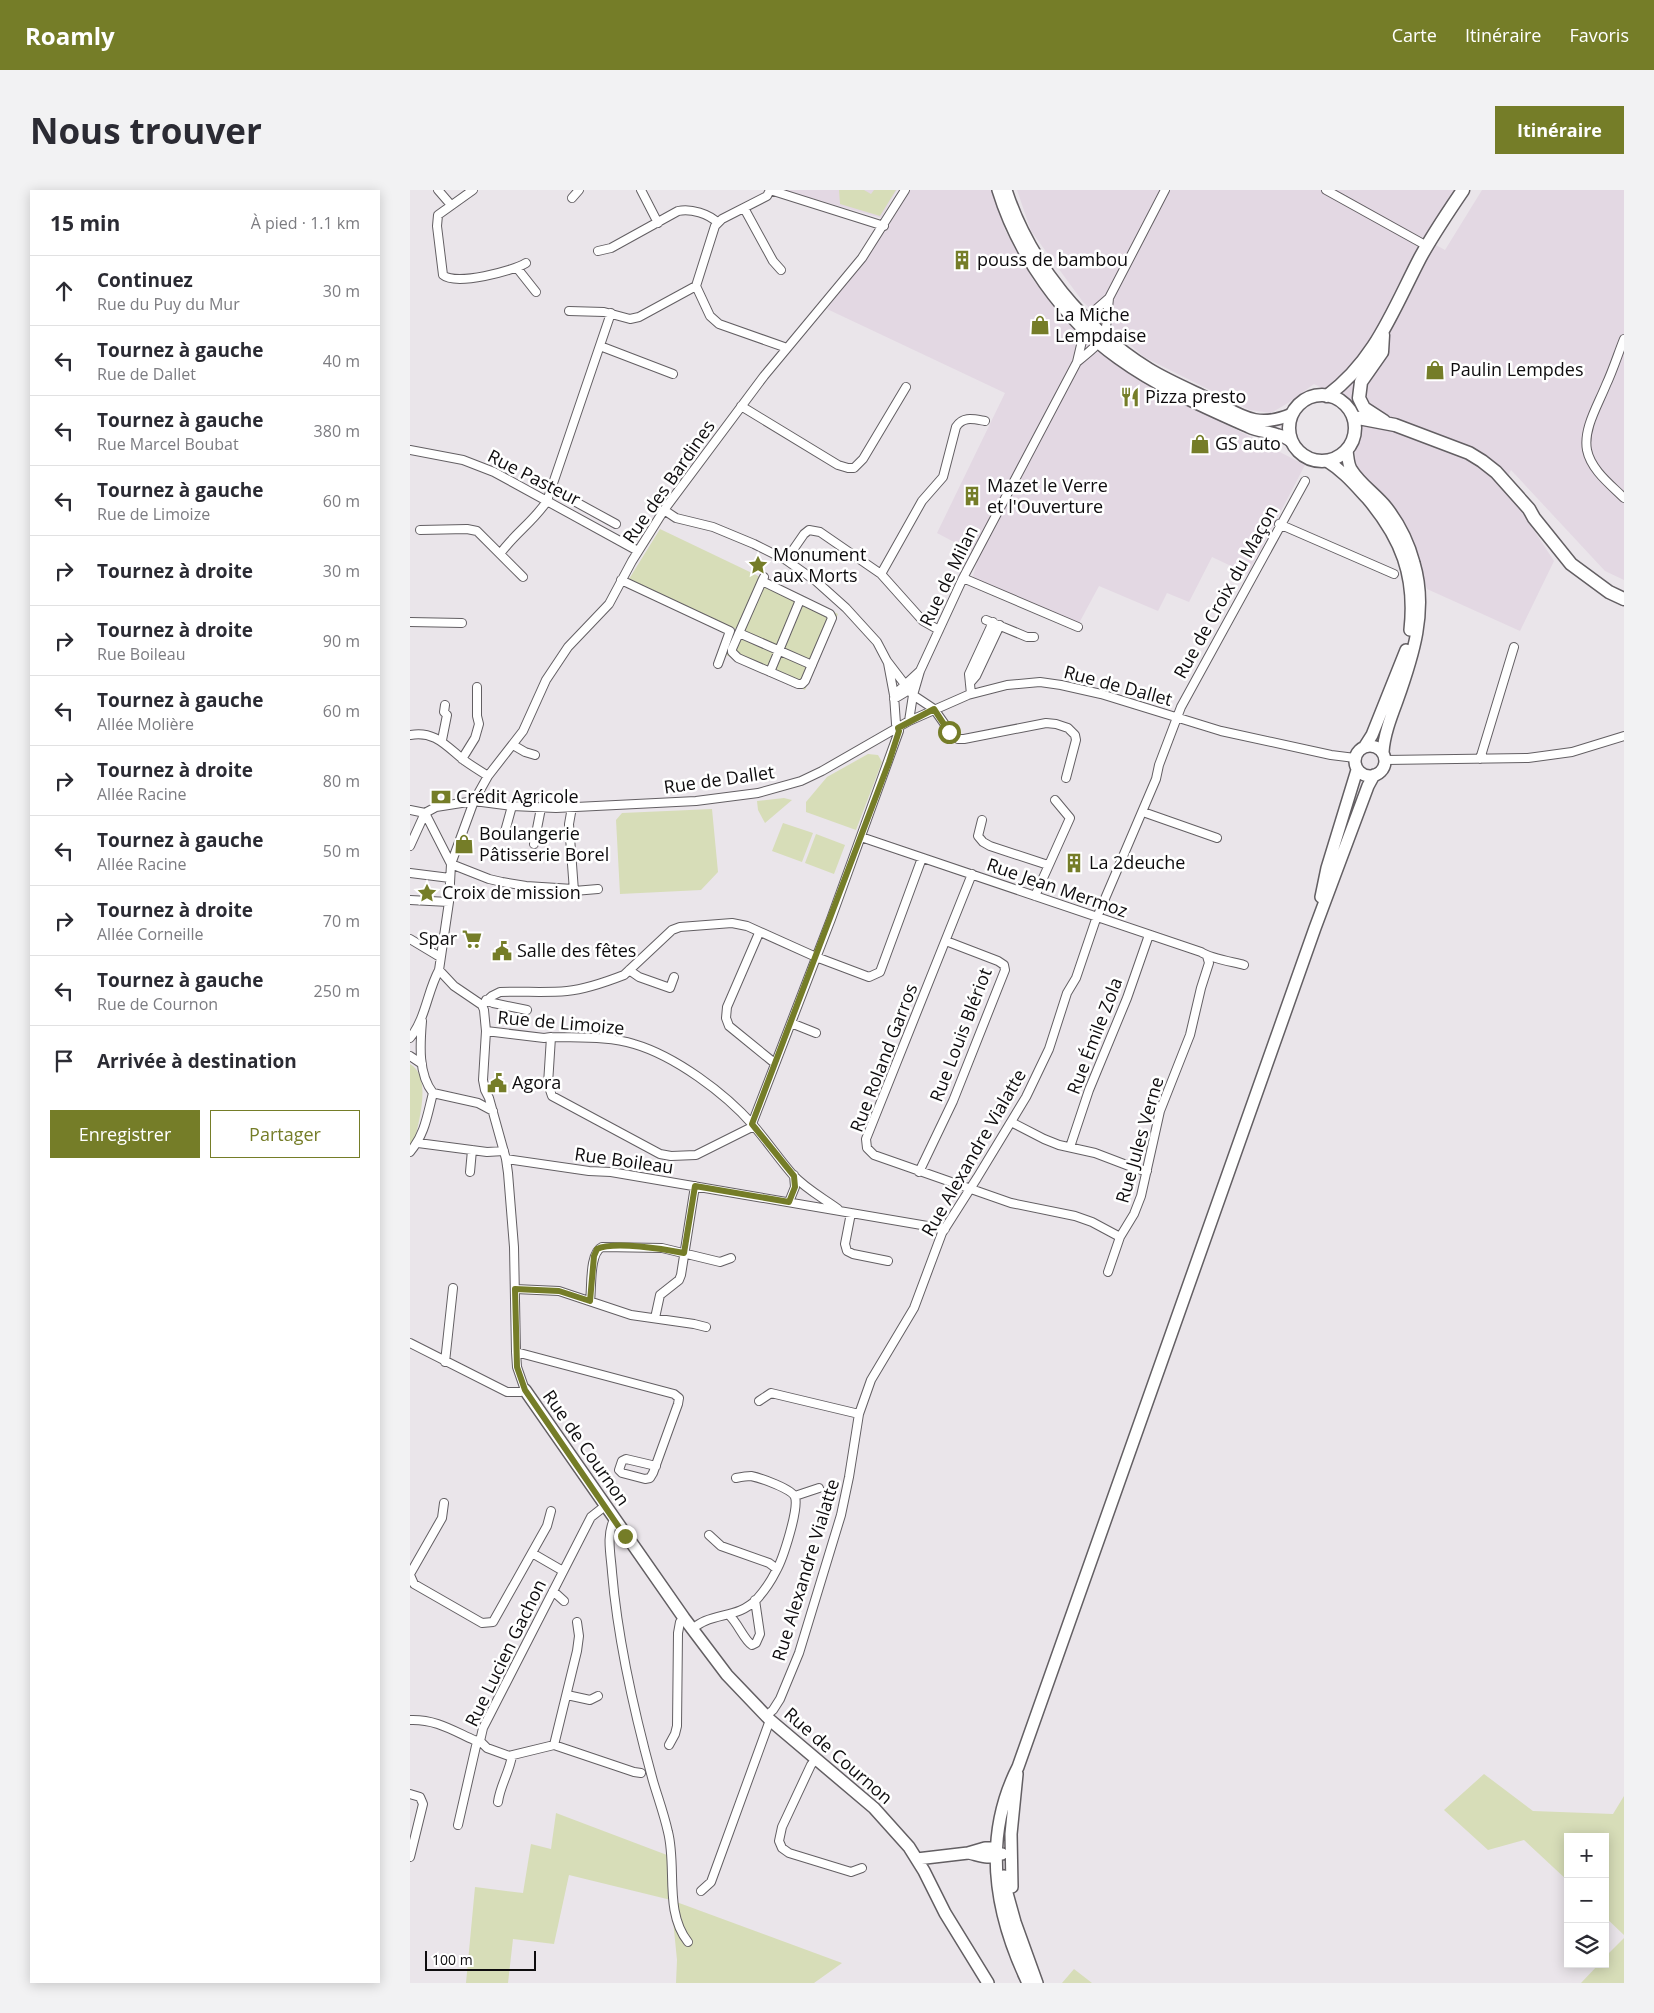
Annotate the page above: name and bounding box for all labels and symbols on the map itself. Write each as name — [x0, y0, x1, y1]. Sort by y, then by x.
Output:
place label: pouss de bambou — [977, 247, 1128, 271]
building icon: pouss de bambou — [951, 249, 973, 271]
place label: La Miche Lempdaise — [1055, 302, 1146, 347]
shop icon: La Miche Lempdaise — [1029, 314, 1051, 336]
place label: Paulin Lempdes — [1450, 357, 1584, 381]
shop icon: Paulin Lempdes — [1424, 359, 1446, 381]
place label: Pizza presto — [1145, 384, 1246, 408]
restaurant icon: Pizza presto — [1119, 386, 1141, 408]
street label: Rue des Bardines — [617, 415, 720, 548]
place label: GS auto — [1215, 431, 1281, 455]
shop icon: GS auto — [1189, 433, 1211, 455]
street label: Rue Pasteur — [484, 443, 586, 511]
place label: Mazet le Verre et l'Ouverture — [987, 473, 1108, 518]
building icon: Mazet le Verre et l'Ouverture — [961, 485, 983, 507]
street label: Rue de Croix du Maçon — [1168, 501, 1283, 682]
street label: Rue de Milan — [913, 521, 983, 630]
place label: Monument aux Morts — [773, 542, 866, 587]
place icon: Monument aux Morts — [747, 554, 769, 576]
street label: Rue de Dallet — [1061, 659, 1175, 711]
route start — [938, 721, 961, 744]
street label: Rue de Dallet — [662, 759, 776, 799]
place label: Crédit Agricole — [456, 784, 579, 808]
bank icon: Crédit Agricole — [430, 786, 452, 808]
place label: Boulangerie Pâtisserie Borel — [479, 821, 609, 866]
shop icon: Boulangerie Pâtisserie Borel — [453, 833, 475, 855]
place label: La 2deuche — [1089, 850, 1185, 874]
street label: Rue Jean Mermoz — [984, 852, 1131, 922]
building icon: La 2deuche — [1063, 852, 1085, 874]
place label: Croix de mission — [442, 880, 581, 904]
place icon: Croix de mission — [416, 882, 438, 904]
place label: Spar — [419, 926, 458, 950]
supermarket icon: Spar — [461, 928, 483, 950]
place label: Salle des fêtes — [517, 938, 636, 962]
public building icon: Salle des fêtes — [491, 940, 513, 962]
street label: Rue Louis Blériot — [924, 964, 997, 1105]
street label: Rue Émile Zola — [1061, 974, 1127, 1097]
street label: Rue Roland Garros — [844, 980, 922, 1135]
street label: Rue de Limoize — [497, 1005, 626, 1040]
street label: Rue Alexandre Vialatte — [915, 1065, 1031, 1240]
place label: Agora — [512, 1070, 561, 1094]
public building icon: Agora — [486, 1072, 508, 1094]
street label: Rue Jules Verne — [1110, 1074, 1168, 1206]
street label: Rue Boileau — [573, 1141, 675, 1179]
street label: Rue de Cournon — [538, 1385, 636, 1510]
street label: Rue Alexandre Vialatte — [766, 1476, 844, 1664]
route end — [614, 1525, 637, 1548]
street label: Rue Lucien Gachon — [459, 1575, 551, 1730]
street label: Rue de Cournon — [779, 1702, 898, 1809]
scale bar — [425, 1948, 536, 1971]

